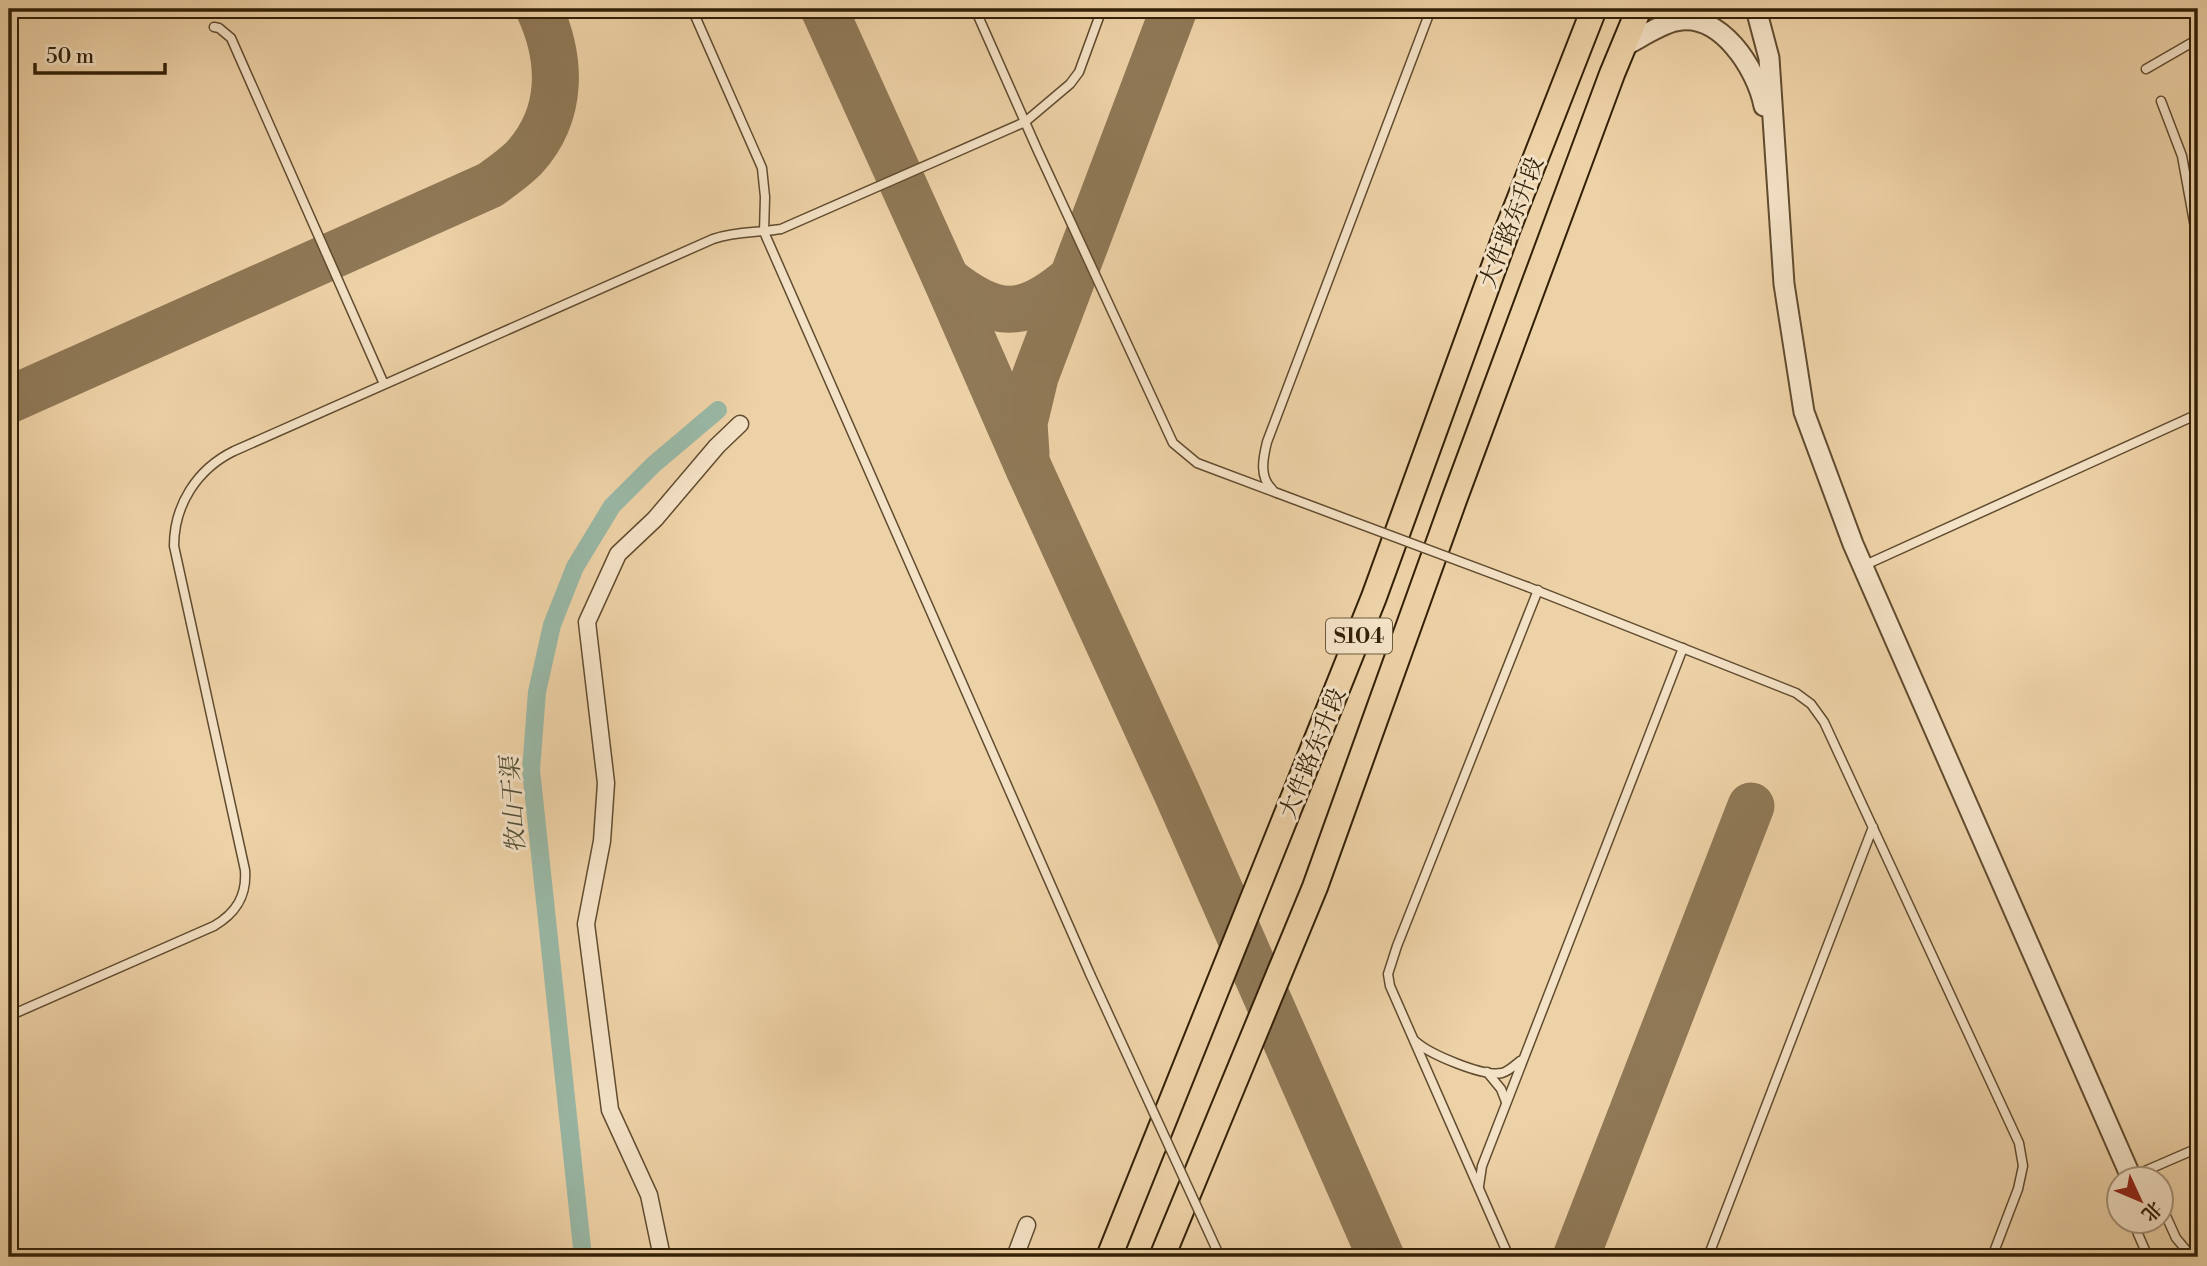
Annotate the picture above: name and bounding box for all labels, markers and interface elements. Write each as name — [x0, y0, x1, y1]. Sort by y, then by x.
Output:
scale bar — [35, 32, 164, 76]
text: 50 m — [46, 44, 94, 70]
street label: 大件路东升段 — [1474, 153, 1550, 292]
road number: S104 — [1326, 618, 1392, 654]
street label: 大件路东升段 — [1274, 684, 1352, 823]
water label: 牧山干渠 — [495, 753, 532, 854]
north arrow — [2106, 1164, 2176, 1234]
text: 北 — [2136, 1196, 2167, 1226]

